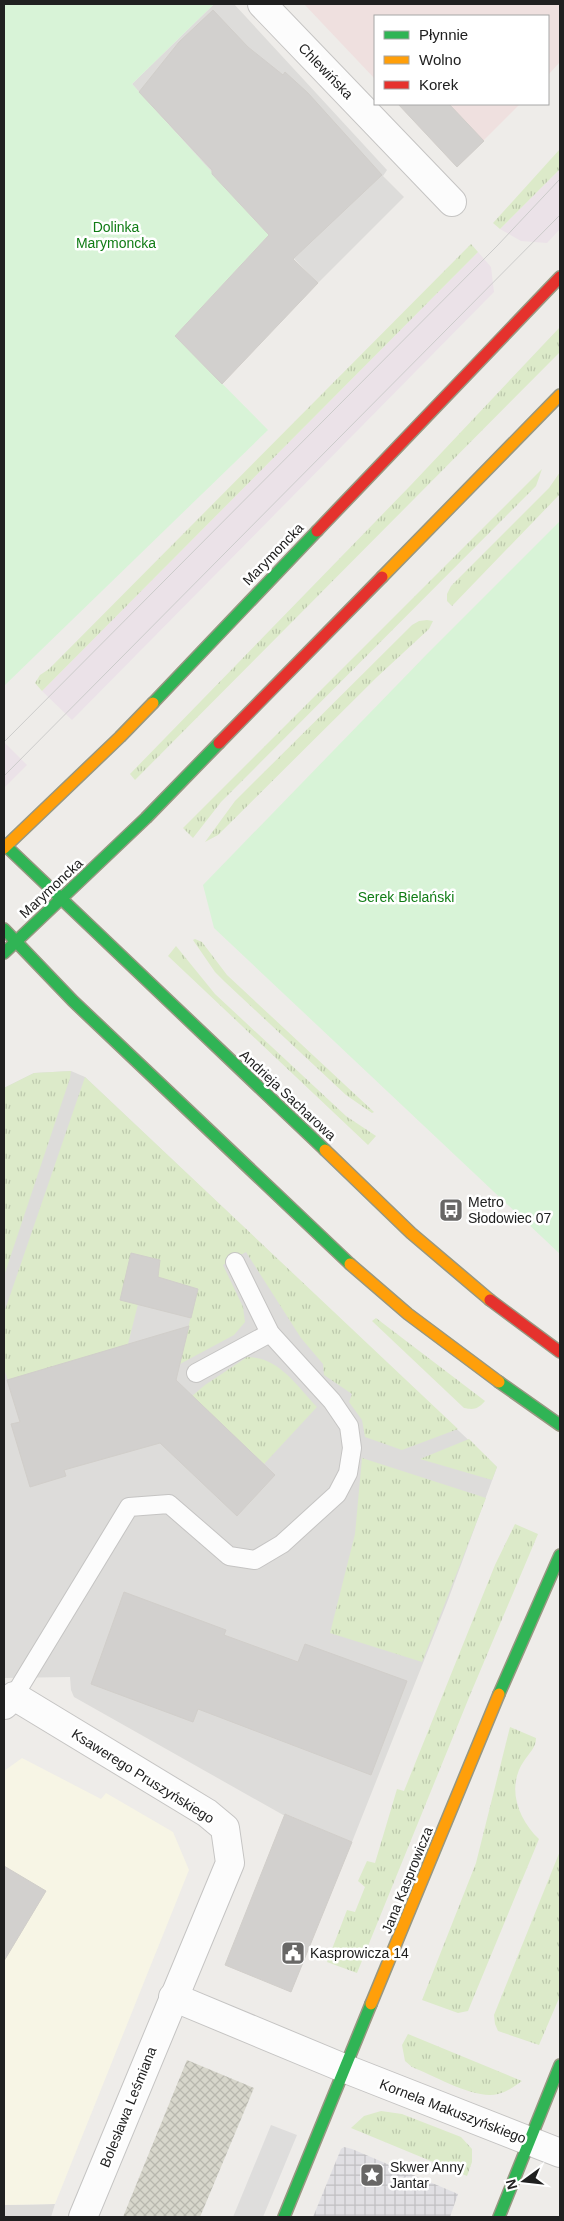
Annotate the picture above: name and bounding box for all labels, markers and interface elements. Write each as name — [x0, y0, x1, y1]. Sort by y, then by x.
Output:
legend — [374, 15, 549, 105]
text: Płynnie — [419, 26, 468, 43]
street label: Chlewińska — [295, 40, 357, 102]
text: Wolno — [419, 51, 461, 68]
text: Korek — [419, 76, 459, 93]
park label: Dolinka Marymoncka — [76, 219, 156, 251]
street label: Marymoncka — [239, 519, 307, 588]
street label: Marymoncka — [16, 855, 86, 921]
park label: Serek Bielański — [358, 889, 454, 905]
street label: Andrieja Sacharowa — [237, 1046, 339, 1144]
place label: Metro Słodowiec 07 — [468, 1194, 551, 1226]
bus stop icon: Metro Słodowiec 07 — [438, 1197, 464, 1223]
street label: Ksawerego Pruszyńskiego — [69, 1726, 217, 1827]
street label: Jana Kasprowicza — [378, 1824, 436, 1936]
public building icon: Kasprowicza 14 — [280, 1940, 306, 1966]
place label: Kasprowicza 14 — [310, 1945, 409, 1961]
street label: Bolesława Leśmiana — [97, 2044, 160, 2170]
street label: Kornela Makuszyńskiego — [377, 2076, 529, 2146]
north arrow — [499, 2156, 549, 2206]
place label: Skwer Anny Jantar — [390, 2159, 464, 2191]
place icon: Skwer Anny Jantar — [359, 2162, 385, 2188]
text: N — [502, 2177, 520, 2191]

